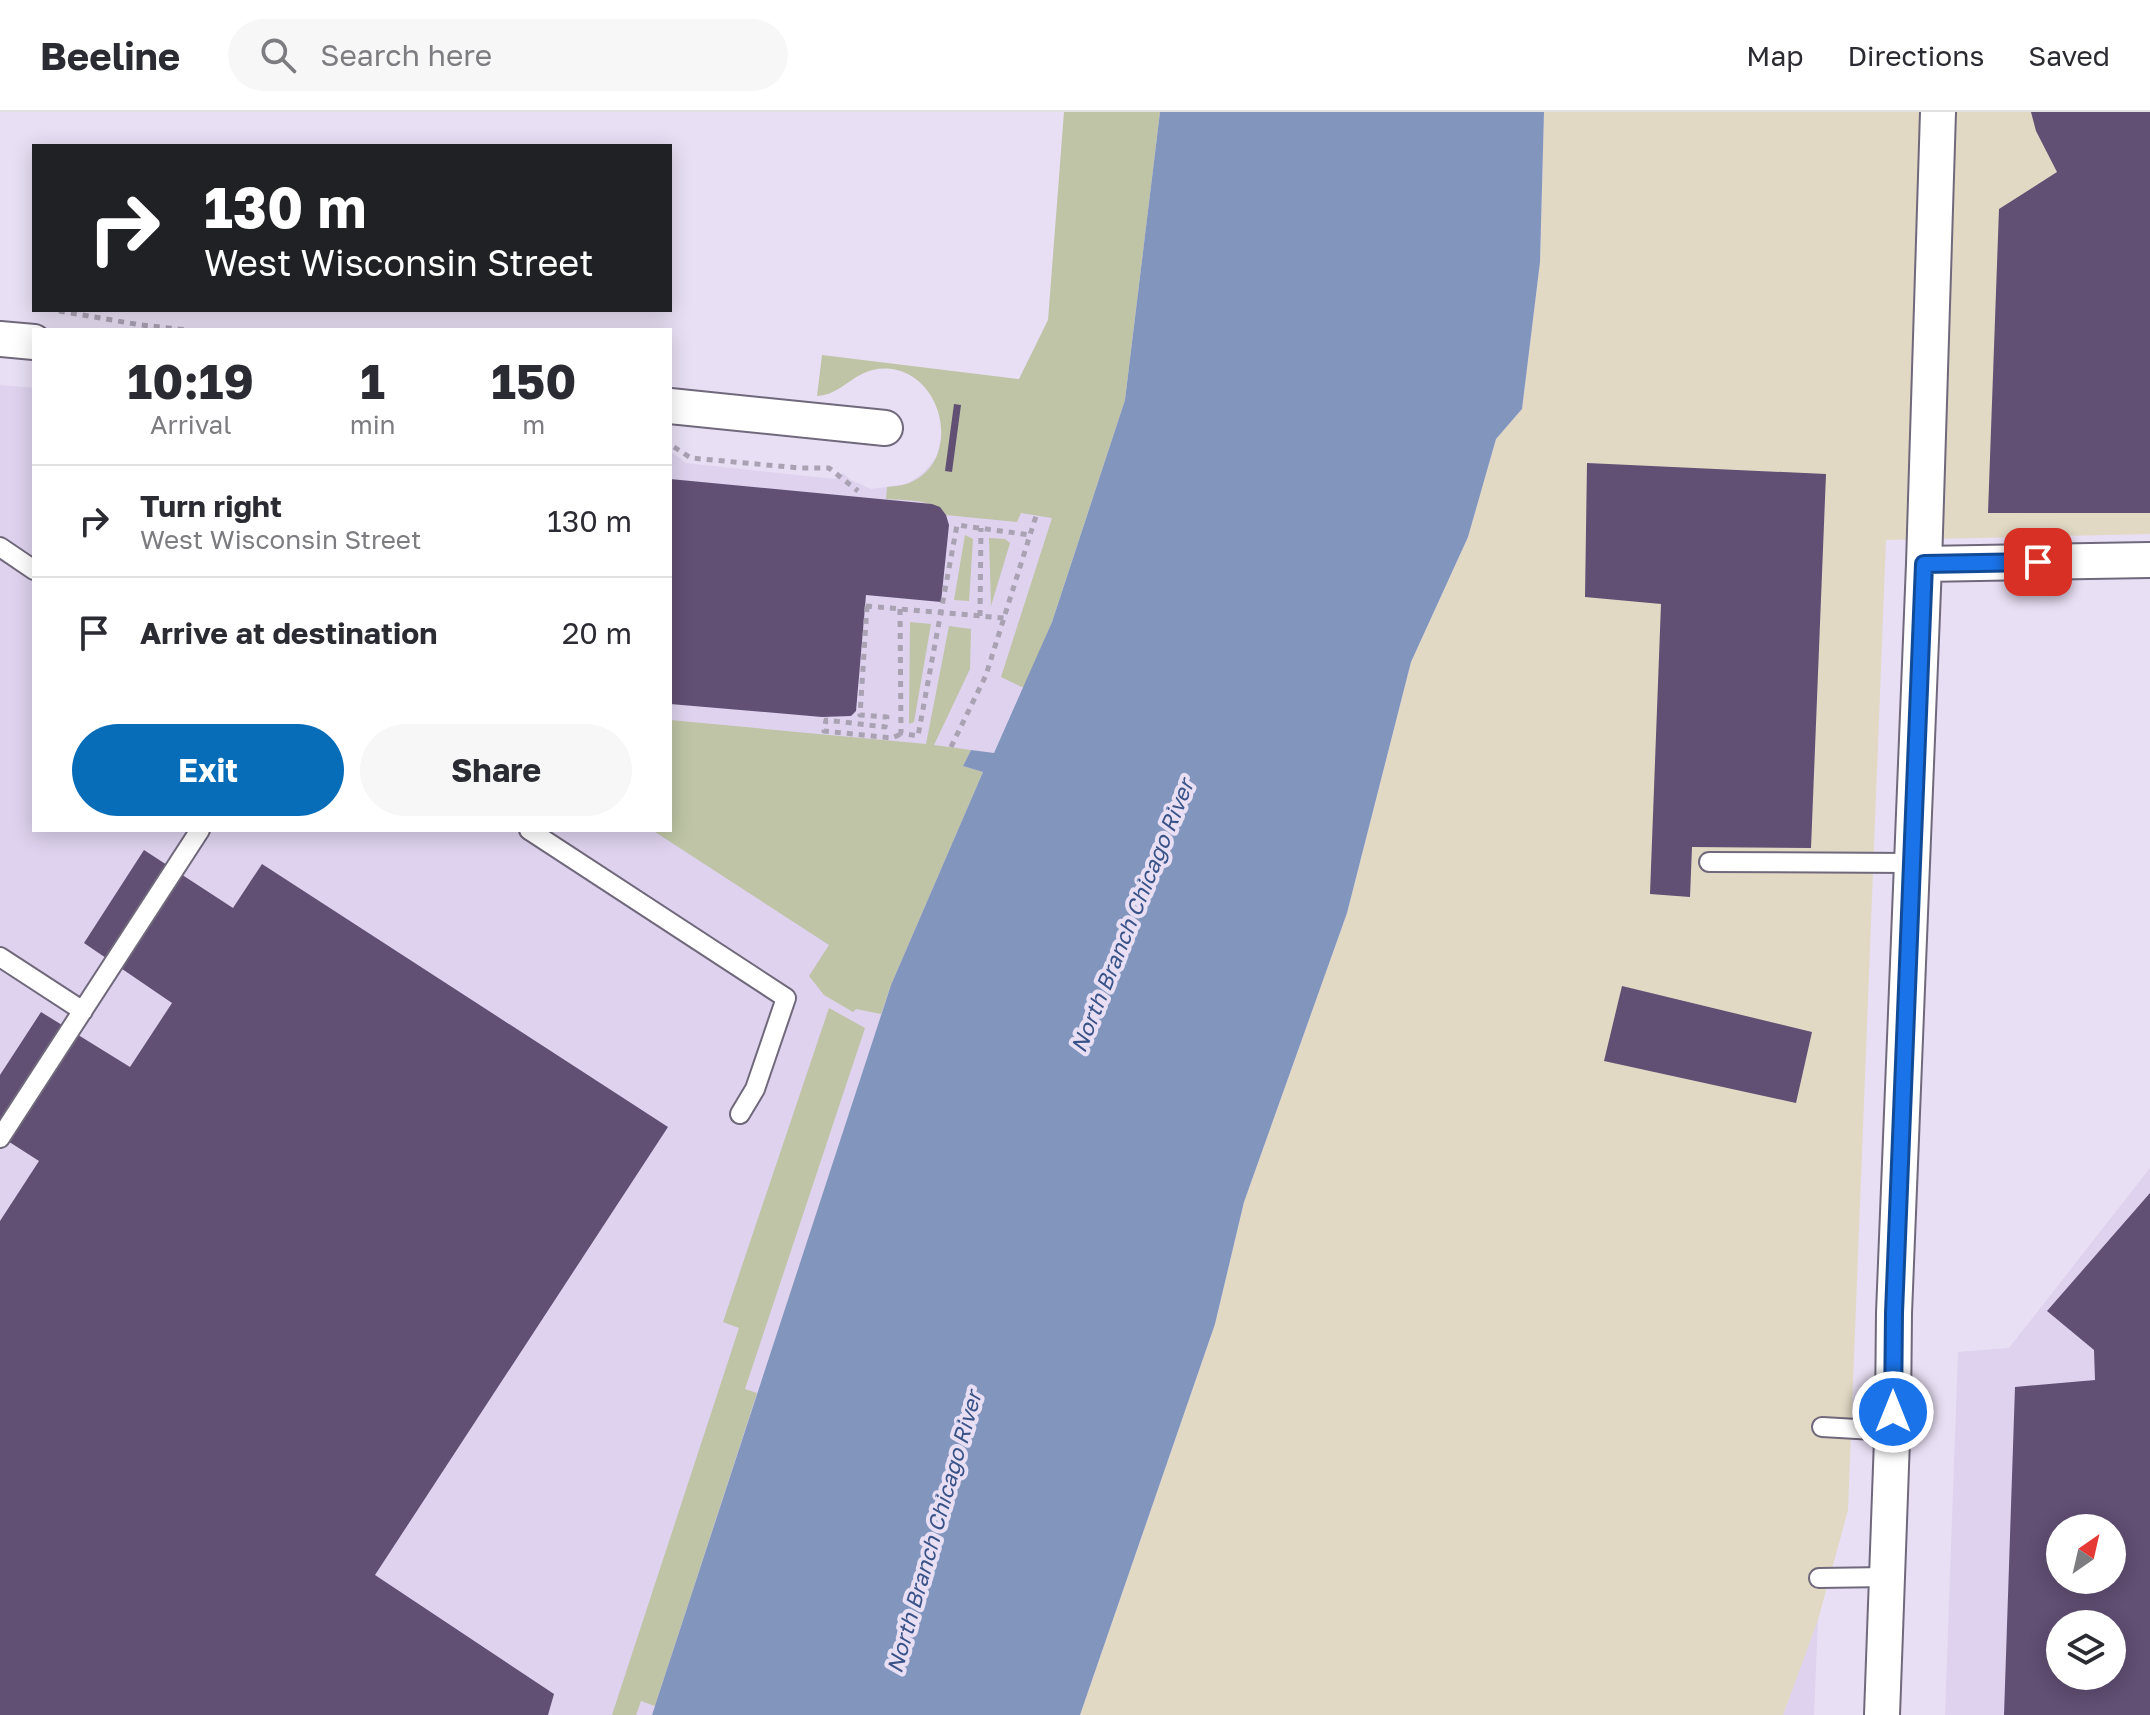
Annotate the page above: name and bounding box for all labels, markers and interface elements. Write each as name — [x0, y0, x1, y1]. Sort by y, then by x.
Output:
search box — [228, 19, 788, 91]
text: Beeline — [40, 33, 180, 78]
icon: search — [256, 33, 300, 77]
text: Search here — [320, 37, 492, 73]
text: Map — [1746, 39, 1803, 72]
text: Directions — [1847, 39, 1984, 72]
text: Saved — [2028, 39, 2110, 72]
text: 130 m — [204, 173, 366, 240]
icon: right — [72, 176, 176, 280]
text: West Wisconsin Street — [204, 241, 594, 284]
text: 10:19 — [128, 352, 254, 410]
text: 1 — [360, 352, 385, 410]
text: 150 — [491, 352, 576, 410]
text: Arrival — [150, 409, 232, 440]
text: min — [350, 409, 396, 440]
text: m — [522, 409, 545, 440]
text: Turn right — [140, 488, 282, 524]
icon: right — [72, 499, 116, 543]
text: 130 m — [547, 503, 632, 539]
text: West Wisconsin Street — [140, 524, 421, 555]
pin — [2004, 528, 2072, 596]
icon: arrive — [2016, 540, 2060, 584]
icon: arrive — [72, 611, 116, 655]
text: Arrive at destination — [140, 615, 437, 651]
text: 20 m — [562, 615, 632, 651]
button: Exit — [72, 724, 344, 816]
button: Share — [360, 724, 632, 816]
water label: North Branch Chicago River — [1064, 772, 1200, 1056]
position arrow — [1851, 1370, 1935, 1454]
water label: North Branch Chicago River — [880, 1385, 988, 1676]
north arrow — [2046, 1514, 2126, 1594]
map controls — [2046, 1514, 2126, 1690]
button: layers — [2046, 1610, 2126, 1690]

